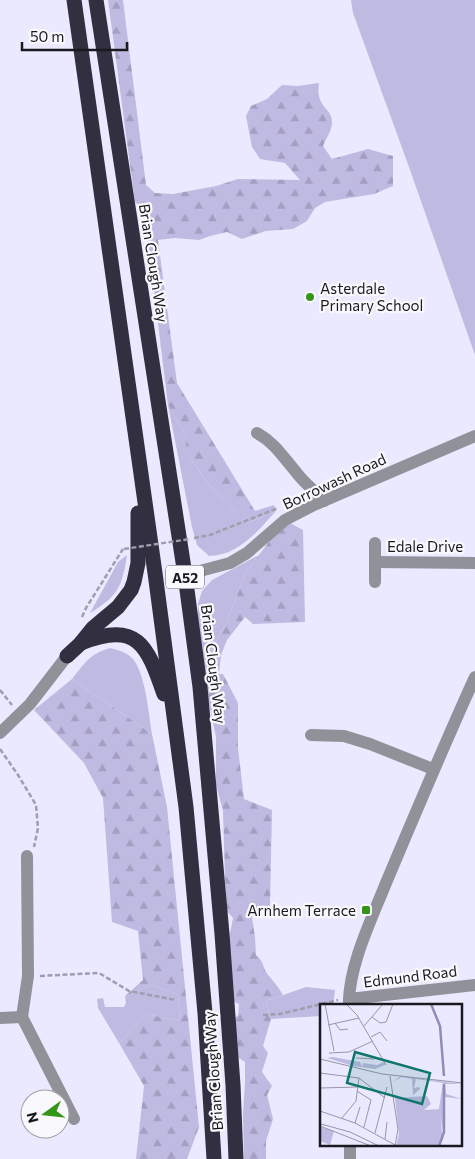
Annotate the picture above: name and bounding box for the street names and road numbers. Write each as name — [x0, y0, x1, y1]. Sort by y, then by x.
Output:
street label: Brian Clough Way — [136, 202, 172, 324]
street label: Borrowash Road — [279, 449, 389, 513]
street label: Edale Drive — [387, 537, 463, 555]
road number: A52 — [166, 566, 204, 588]
street label: Brian Clough Way — [198, 603, 230, 725]
street label: Edmund Road — [362, 961, 458, 991]
street label: Brian Clough Way — [200, 1010, 226, 1131]

